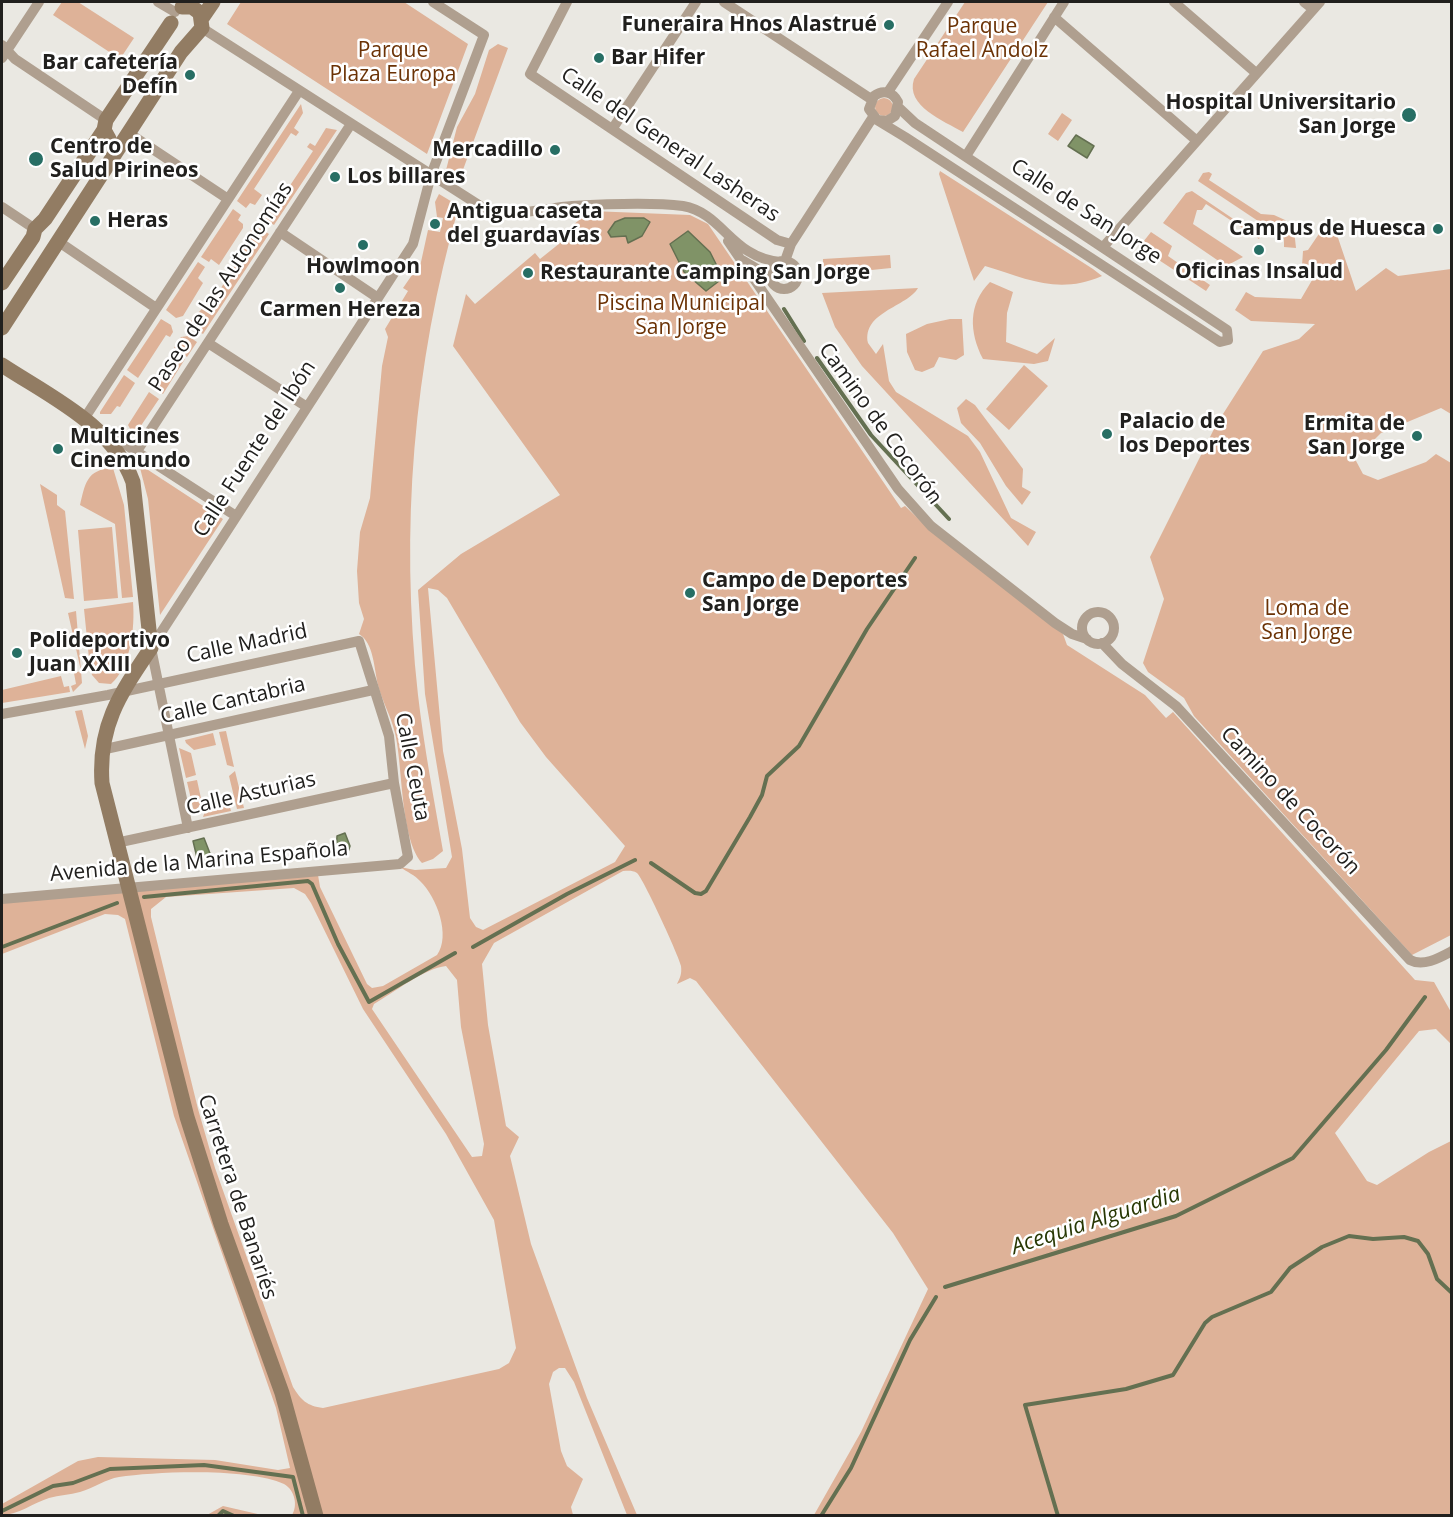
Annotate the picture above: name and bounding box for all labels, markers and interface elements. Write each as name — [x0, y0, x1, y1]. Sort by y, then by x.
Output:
place label: Funeraira Hnos Alastrué — [622, 12, 877, 38]
park label: Parque Rafael Andolz — [916, 14, 1048, 64]
marker: Funeraira Hnos Alastrué — [882, 18, 896, 32]
park label: Parque Plaza Europa — [330, 38, 456, 88]
place label: Bar Hifer — [611, 45, 705, 71]
place label: Bar cafetería Defín — [42, 50, 178, 100]
marker: Bar Hifer — [592, 51, 606, 65]
street label: Calle del General Lasheras — [556, 62, 784, 228]
marker: Bar cafetería Defín — [183, 68, 197, 82]
place label: Hospital Universitario San Jorge — [1166, 90, 1396, 140]
marker: Hospital Universitario San Jorge — [1400, 106, 1418, 124]
place label: Centro de Salud Pirineos — [50, 134, 198, 184]
place label: Mercadillo — [432, 137, 543, 163]
marker: Mercadillo — [548, 143, 562, 157]
marker: Centro de Salud Pirineos — [27, 150, 45, 168]
street label: Calle de San Jorge — [1006, 154, 1166, 270]
place label: Los billares — [347, 164, 465, 190]
marker: Los billares — [328, 170, 342, 184]
street label: Paseo de las Autonomías — [144, 177, 298, 397]
place label: Antigua caseta del guardavías — [447, 199, 603, 249]
place label: Heras — [107, 208, 168, 234]
marker: Heras — [88, 214, 102, 228]
place label: Campus de Huesca — [1229, 216, 1426, 242]
marker: Antigua caseta del guardavías — [428, 217, 442, 231]
marker: Campus de Huesca — [1431, 222, 1445, 236]
marker: Howlmoon — [356, 238, 370, 252]
marker: Oficinas Insalud — [1252, 243, 1266, 257]
place label: Howlmoon — [306, 254, 420, 280]
place label: Oficinas Insalud — [1175, 259, 1343, 285]
place label: Restaurante Camping San Jorge — [540, 260, 870, 286]
marker: Restaurante Camping San Jorge — [521, 266, 535, 280]
marker: Carmen Hereza — [333, 281, 347, 295]
park label: Piscina Municipal San Jorge — [597, 291, 765, 341]
place label: Carmen Hereza — [259, 297, 421, 323]
street label: Camino de Cocorón — [813, 338, 947, 510]
street label: Calle Fuente del Ibón — [188, 356, 322, 542]
place label: Palacio de los Deportes — [1119, 409, 1250, 459]
place label: Ermita de San Jorge — [1304, 411, 1405, 461]
place label: Multicines Cinemundo — [70, 424, 191, 474]
marker: Palacio de los Deportes — [1100, 427, 1114, 441]
marker: Ermita de San Jorge — [1410, 429, 1424, 443]
marker: Multicines Cinemundo — [51, 442, 65, 456]
place label: Campo de Deportes San Jorge — [702, 568, 907, 618]
marker: Campo de Deportes San Jorge — [683, 586, 697, 600]
park label: Loma de San Jorge — [1261, 596, 1353, 646]
street label: Calle Madrid — [184, 619, 310, 669]
place label: Polideportivo Juan XXIII — [29, 628, 170, 678]
marker: Polideportivo Juan XXIII — [10, 646, 24, 660]
street label: Calle Cantabria — [158, 672, 308, 730]
street label: Calle Ceuta — [389, 711, 435, 823]
street label: Camino de Cocorón — [1215, 722, 1365, 880]
street label: Calle Asturias — [184, 767, 318, 821]
street label: Avenida de la Marina Española — [49, 836, 349, 888]
street label: Carretera de Banariés — [192, 1091, 282, 1303]
water label: Acequia Alguardia — [1008, 1181, 1184, 1261]

